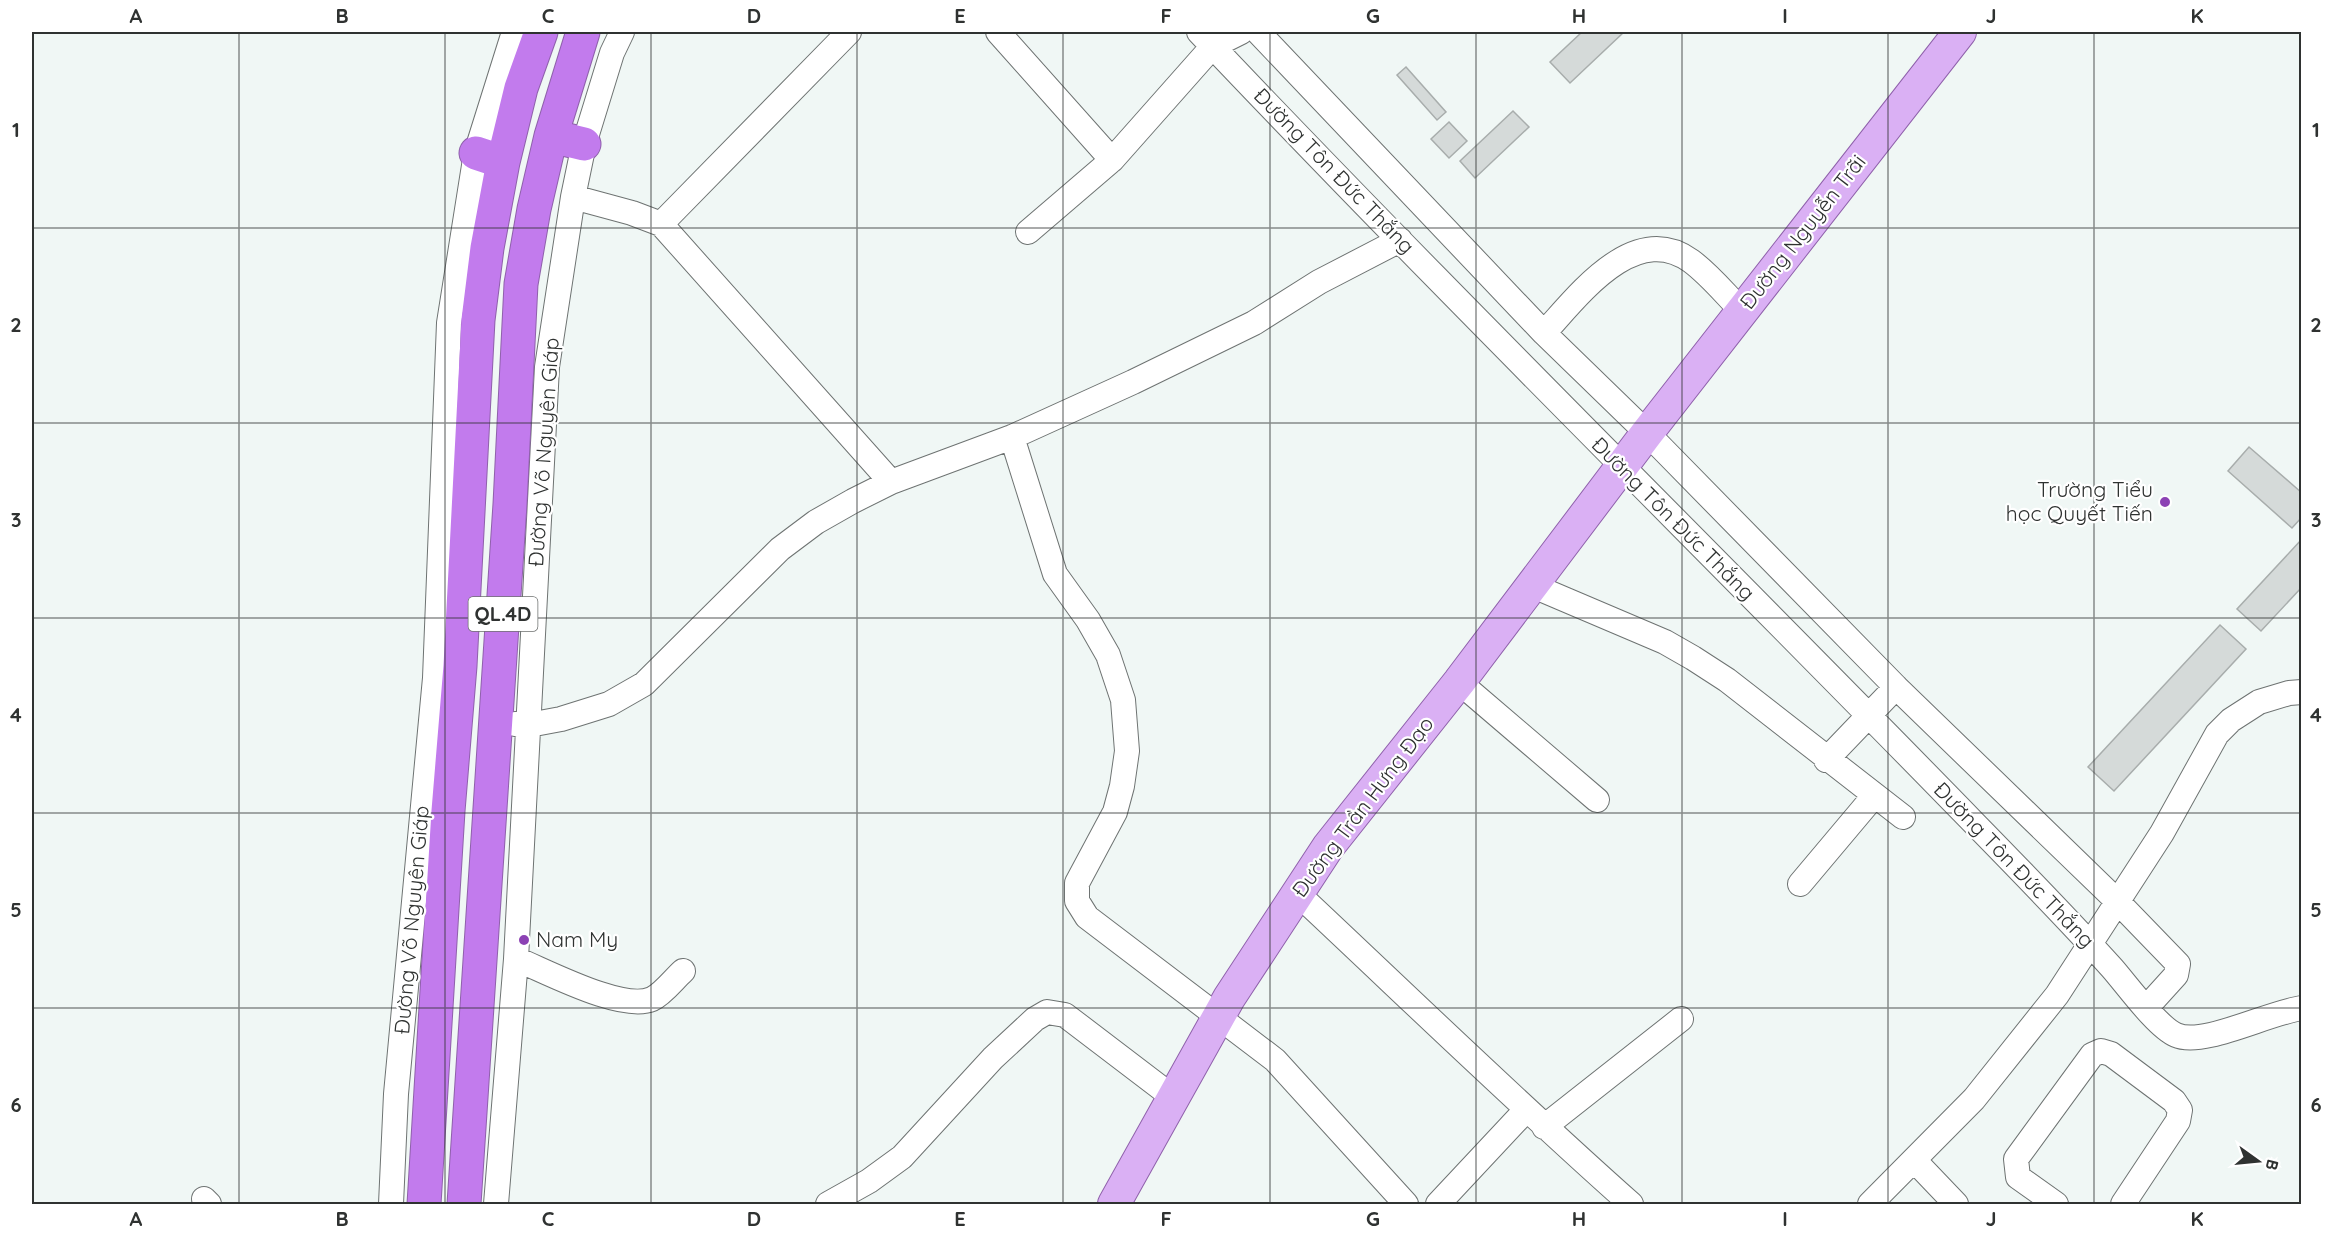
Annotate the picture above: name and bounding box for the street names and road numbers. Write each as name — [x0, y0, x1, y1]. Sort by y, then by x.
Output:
street label: Đường Tôn Đức Thắng — [1249, 82, 1421, 259]
street label: Đường Nguyễn Trãi — [1734, 149, 1871, 314]
street label: Đường Võ Nguyên Giáp — [522, 337, 564, 567]
street label: Đường Tôn Đức Thắng — [1587, 431, 1761, 605]
road number: QL.4D — [468, 597, 538, 631]
street label: Đường Trần Hưng Đạo — [1286, 711, 1439, 902]
street label: Đường Tôn Đức Thắng — [1929, 776, 2101, 953]
street label: Đường Võ Nguyên Giáp — [388, 805, 434, 1035]

